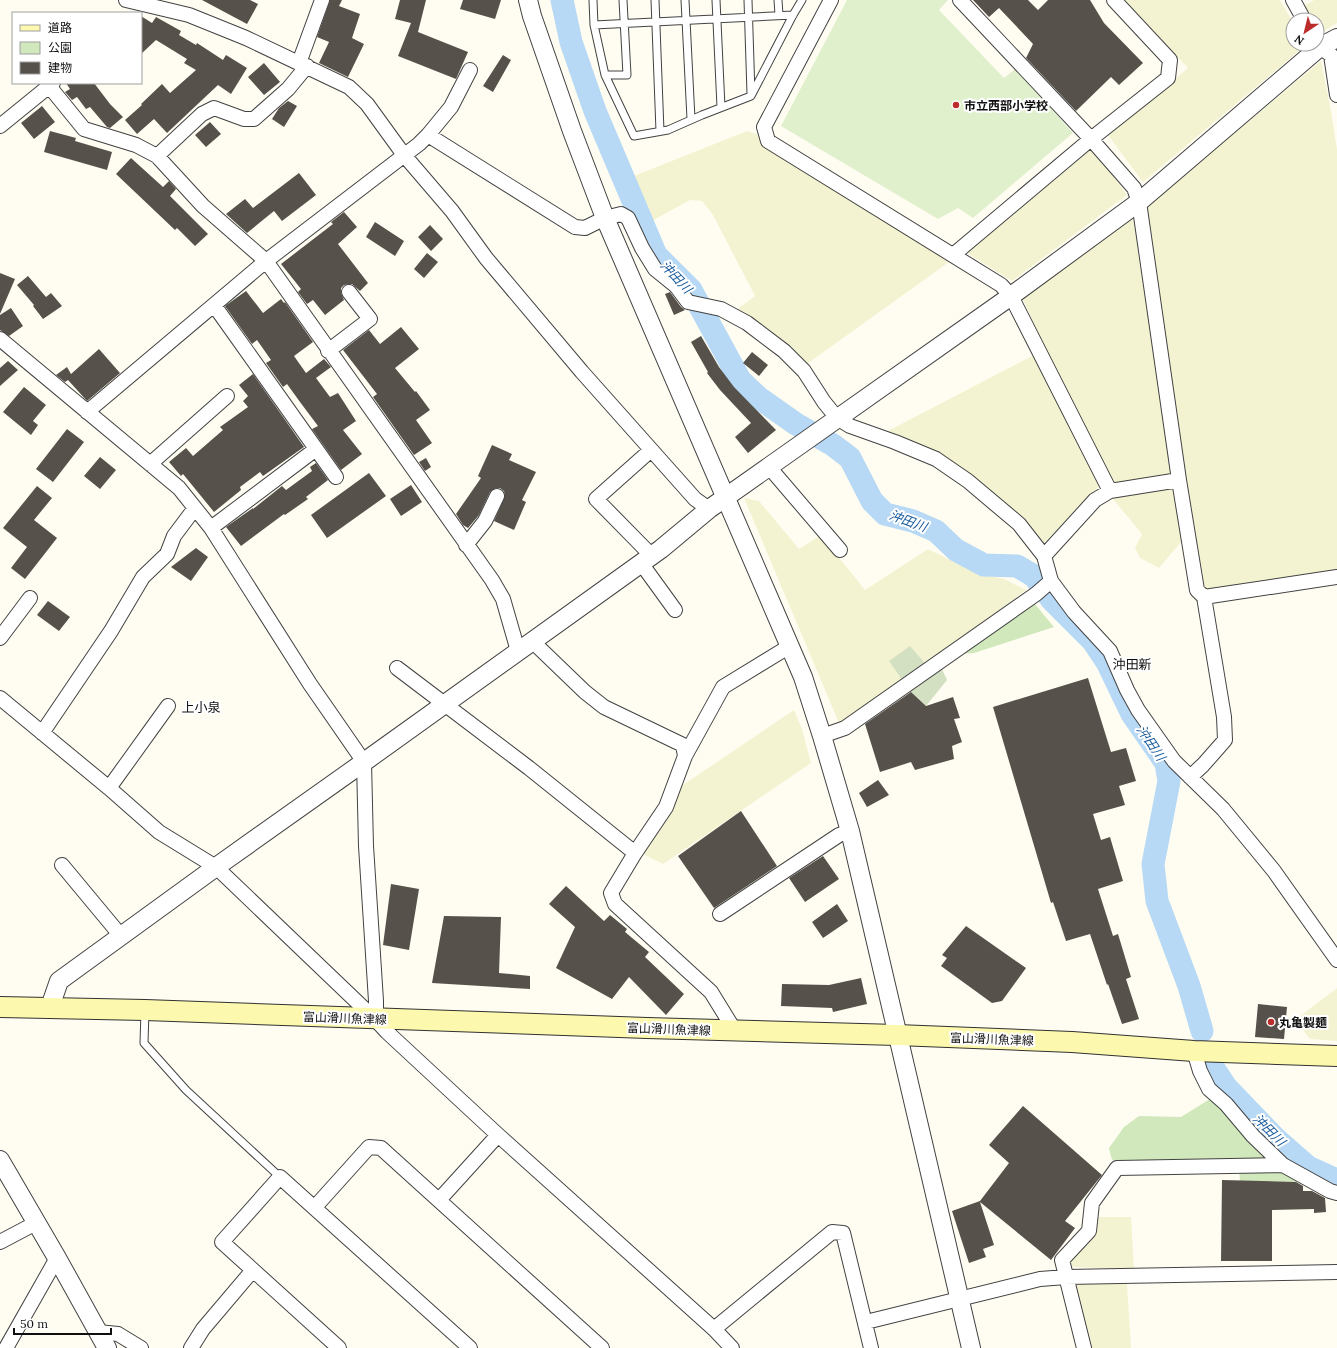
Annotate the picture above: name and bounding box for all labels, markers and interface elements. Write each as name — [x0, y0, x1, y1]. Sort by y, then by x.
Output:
legend — [12, 12, 142, 84]
north arrow — [1285, 12, 1325, 52]
text: 道路 — [48, 20, 72, 35]
text: N — [1291, 32, 1307, 48]
text: 公園 — [48, 40, 72, 55]
text: 建物 — [48, 60, 72, 75]
place label: 市立西部小学校 — [964, 98, 1048, 113]
marker: 市立西部小学校 — [951, 100, 961, 110]
water label: 沖田川 — [656, 257, 697, 299]
water label: 沖田川 — [887, 506, 931, 536]
district label: 沖田新 — [1112, 656, 1152, 673]
district label: 上小泉 — [181, 699, 221, 716]
water label: 沖田川 — [1133, 722, 1170, 766]
street label: 富山滑川魚津線 — [303, 1009, 387, 1027]
place label: 丸亀製麺 — [1279, 1015, 1327, 1030]
marker: 丸亀製麺 — [1266, 1017, 1276, 1027]
street label: 富山滑川魚津線 — [627, 1020, 711, 1038]
street label: 富山滑川魚津線 — [950, 1030, 1034, 1048]
water label: 沖田川 — [1249, 1110, 1290, 1151]
scale bar — [14, 1310, 111, 1336]
text: 50 m — [20, 1316, 48, 1331]

